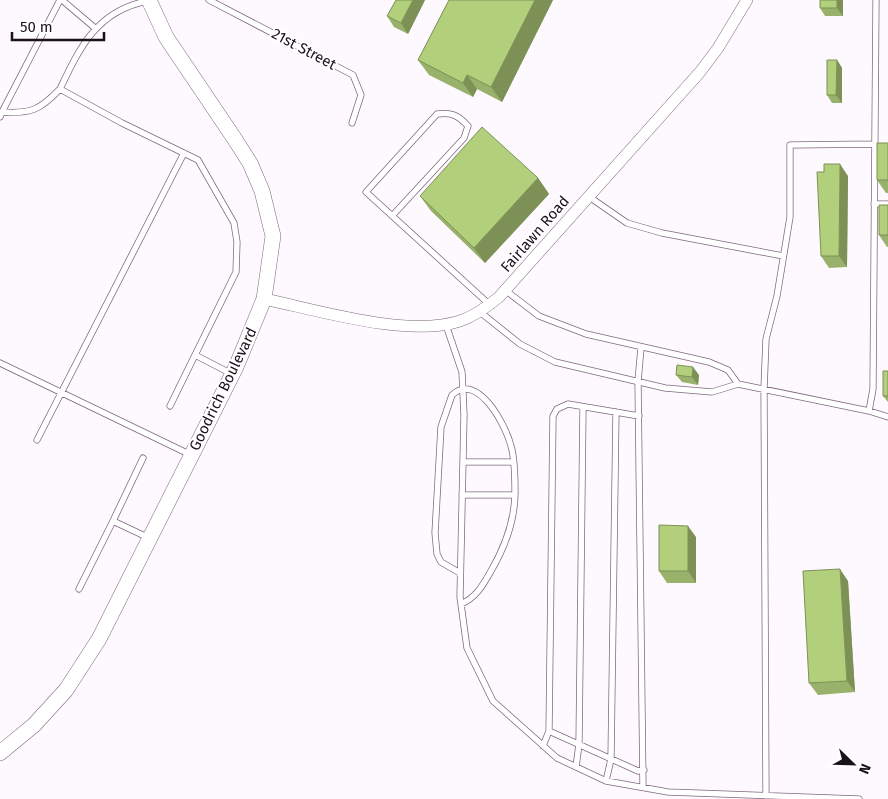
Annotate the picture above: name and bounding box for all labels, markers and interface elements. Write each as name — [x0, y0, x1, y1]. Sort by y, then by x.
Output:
scale bar — [12, 10, 105, 42]
text: 50 m — [20, 18, 53, 36]
street label: 21st Street — [269, 24, 340, 74]
street label: Fairlawn Road — [497, 192, 573, 276]
street label: Goodrich Boulevard — [185, 325, 261, 453]
north arrow — [828, 739, 878, 789]
text: N — [855, 761, 874, 776]

